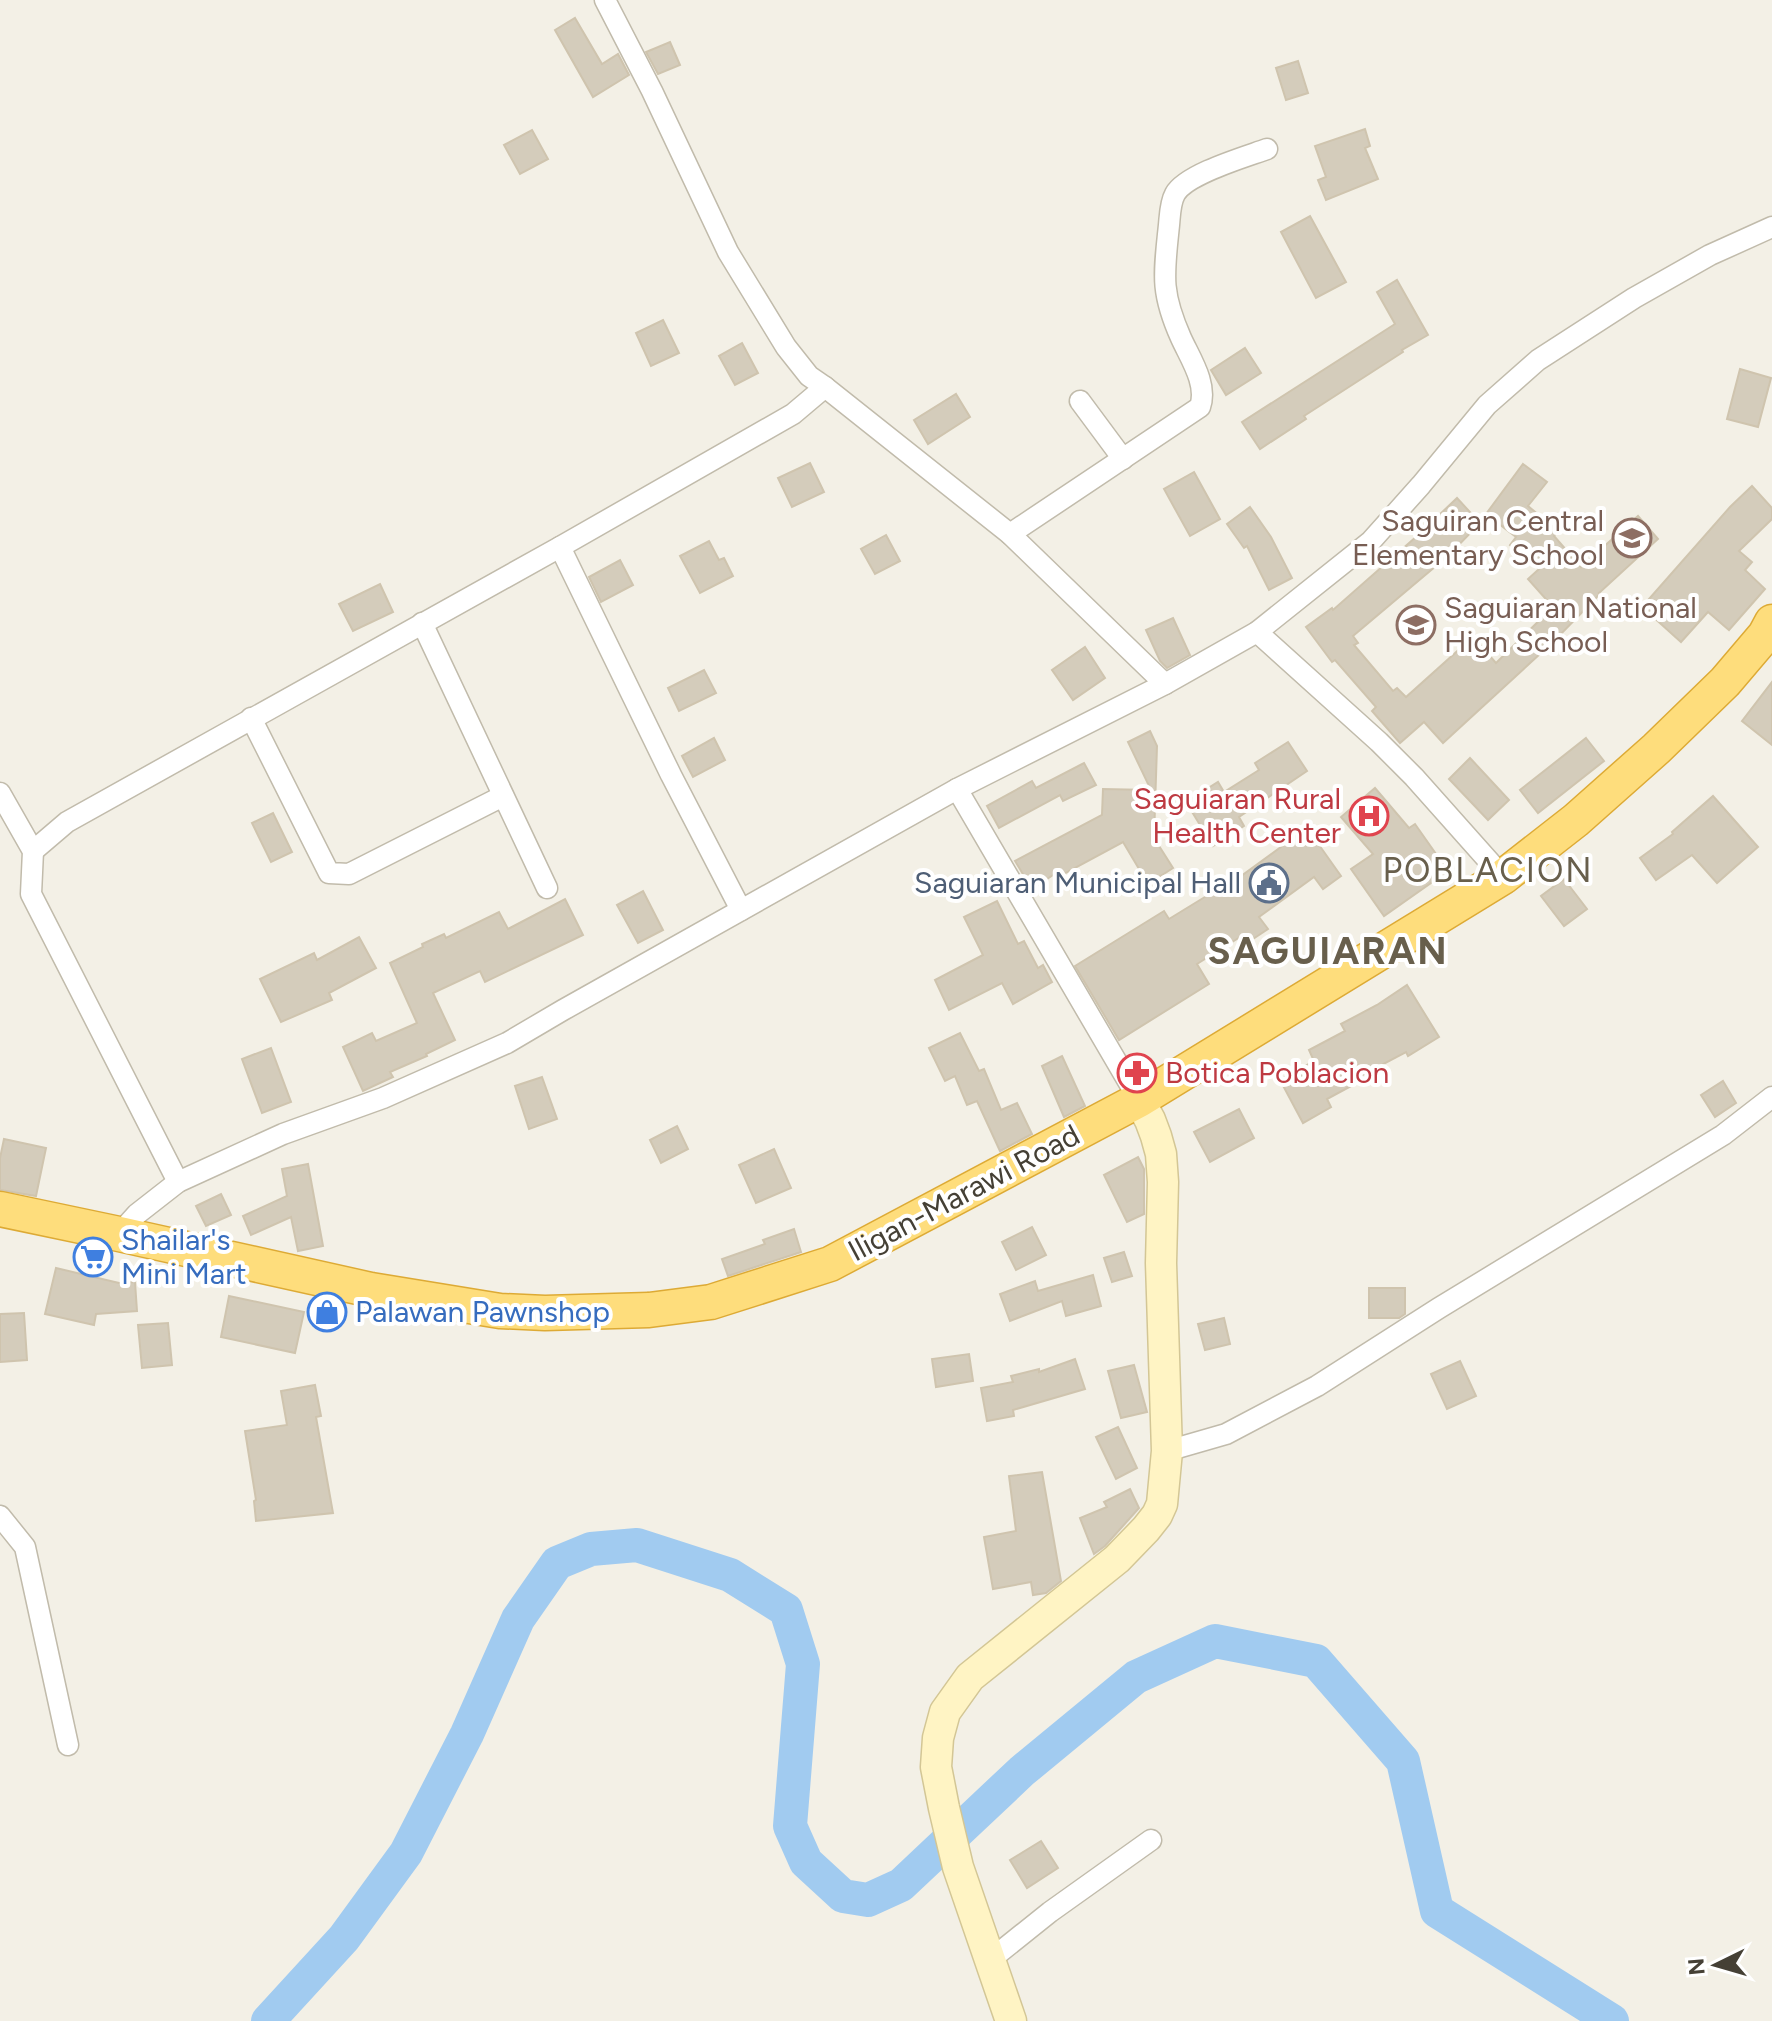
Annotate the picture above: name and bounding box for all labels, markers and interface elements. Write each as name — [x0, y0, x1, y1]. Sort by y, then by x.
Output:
place label: Saguiran Central Elementary School — [1352, 502, 1604, 573]
school or university icon: Saguiran Central Elementary School — [1611, 517, 1653, 559]
place label: Saguiaran National High School — [1444, 589, 1697, 660]
school or university icon: Saguiaran National High School — [1395, 604, 1437, 646]
place label: Saguiaran Rural Health Center — [1134, 780, 1341, 851]
hospital icon: Saguiaran Rural Health Center — [1348, 795, 1390, 837]
district label: POBLACION — [1382, 850, 1594, 891]
public building icon: Saguiaran Municipal Hall — [1248, 862, 1290, 904]
place label: Saguiaran Municipal Hall — [914, 864, 1241, 901]
district label: SAGUIARAN — [1207, 928, 1449, 974]
pharmacy icon: Botica Poblacion — [1116, 1052, 1158, 1094]
place label: Botica Poblacion — [1165, 1054, 1389, 1091]
street label: Iligan-Marawi Road — [842, 1116, 1086, 1269]
place label: Shailar's Mini Mart — [121, 1221, 247, 1292]
supermarket icon: Shailar's Mini Mart — [72, 1236, 114, 1278]
shop icon: Palawan Pawnshop — [306, 1291, 348, 1333]
place label: Palawan Pawnshop — [355, 1293, 610, 1330]
north arrow — [1676, 1925, 1756, 2005]
text: N — [1682, 1957, 1711, 1976]

